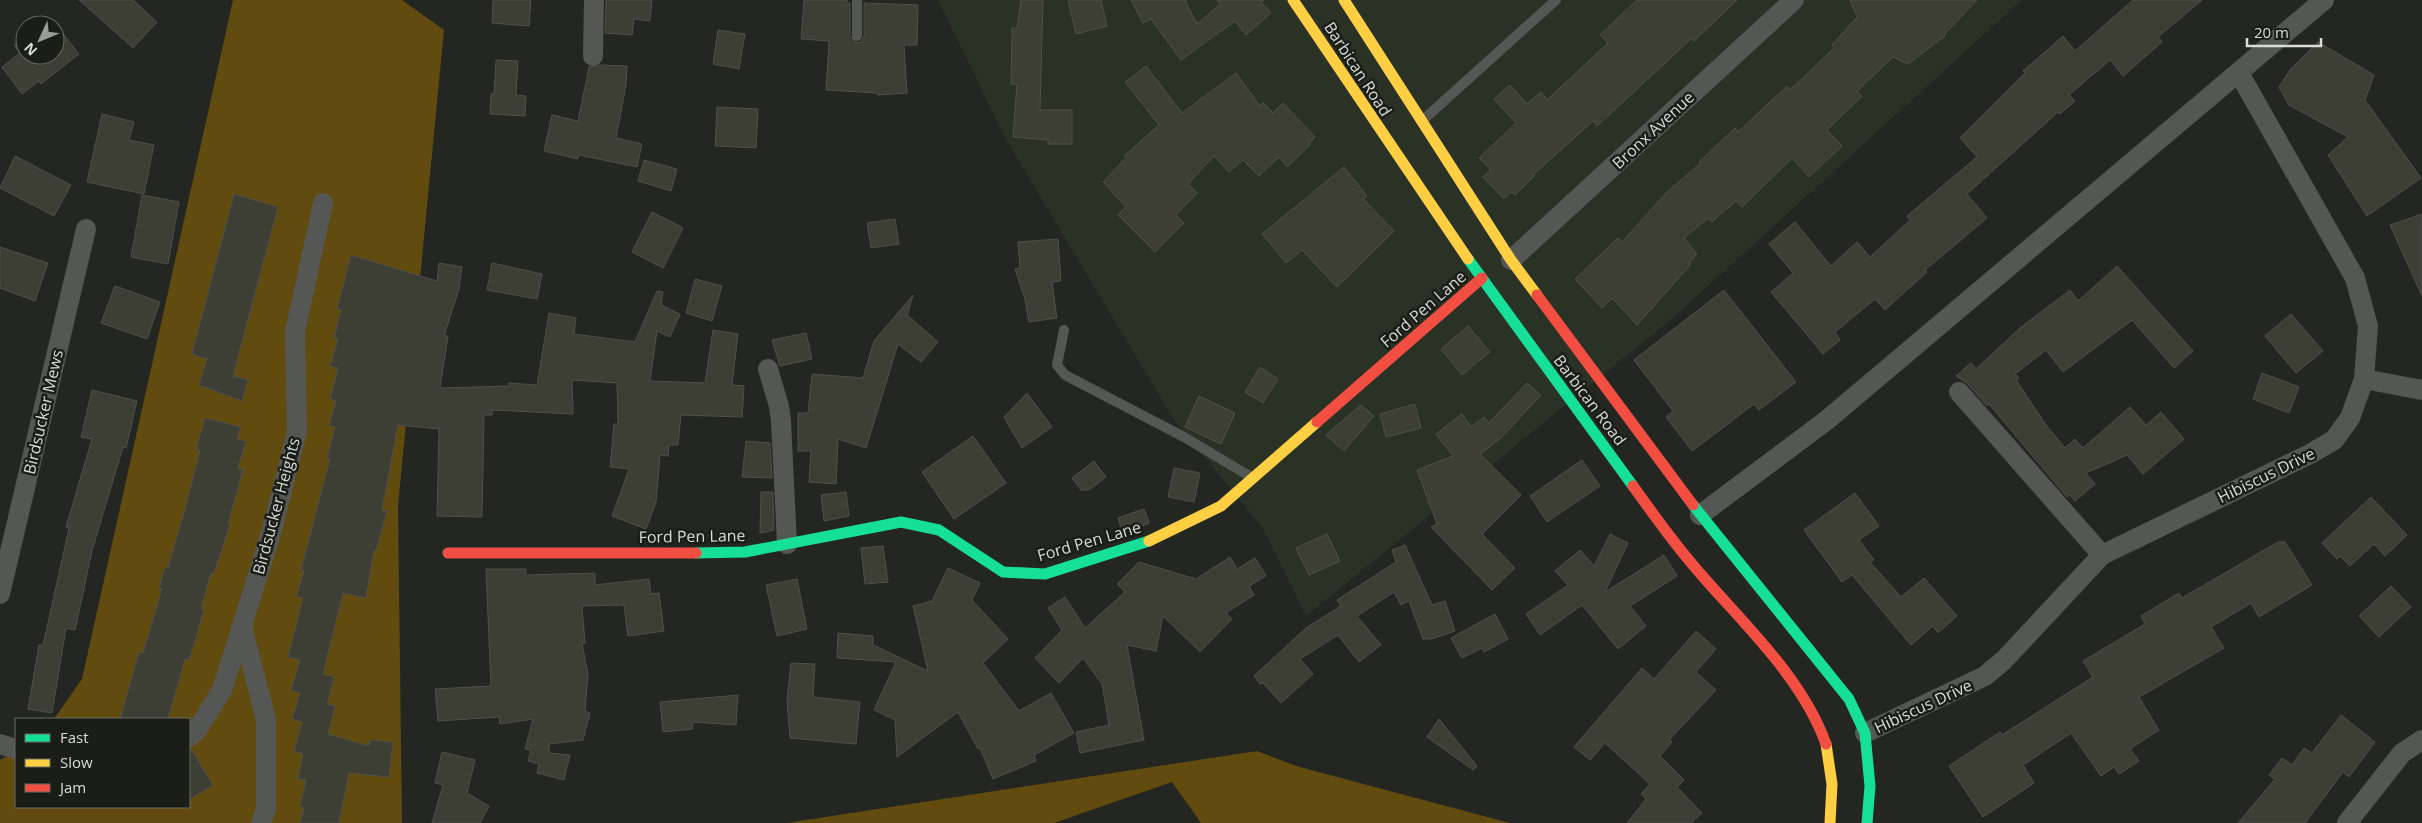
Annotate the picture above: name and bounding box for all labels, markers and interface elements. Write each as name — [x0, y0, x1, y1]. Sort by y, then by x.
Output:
north arrow — [15, 15, 65, 65]
scale bar — [2247, 15, 2321, 47]
street label: Barbican Road — [1319, 18, 1397, 120]
text: 20 m — [2254, 22, 2289, 42]
text: N — [19, 39, 41, 60]
street label: Bronx Avenue — [1607, 86, 1699, 174]
street label: Ford Pen Lane — [1375, 266, 1471, 352]
street label: Birdsucker Mews — [18, 348, 68, 476]
street label: Barbican Road — [1549, 350, 1631, 450]
street label: Birdsucker Heights — [247, 435, 305, 577]
street label: Hibiscus Drive — [2214, 442, 2318, 508]
street label: Ford Pen Lane — [1035, 516, 1143, 566]
street label: Ford Pen Lane — [638, 524, 746, 548]
street label: Hibiscus Drive — [1870, 674, 1976, 738]
legend — [15, 718, 190, 808]
text: Fast — [60, 727, 89, 747]
text: Slow — [60, 752, 93, 772]
text: Jam — [58, 777, 86, 797]

